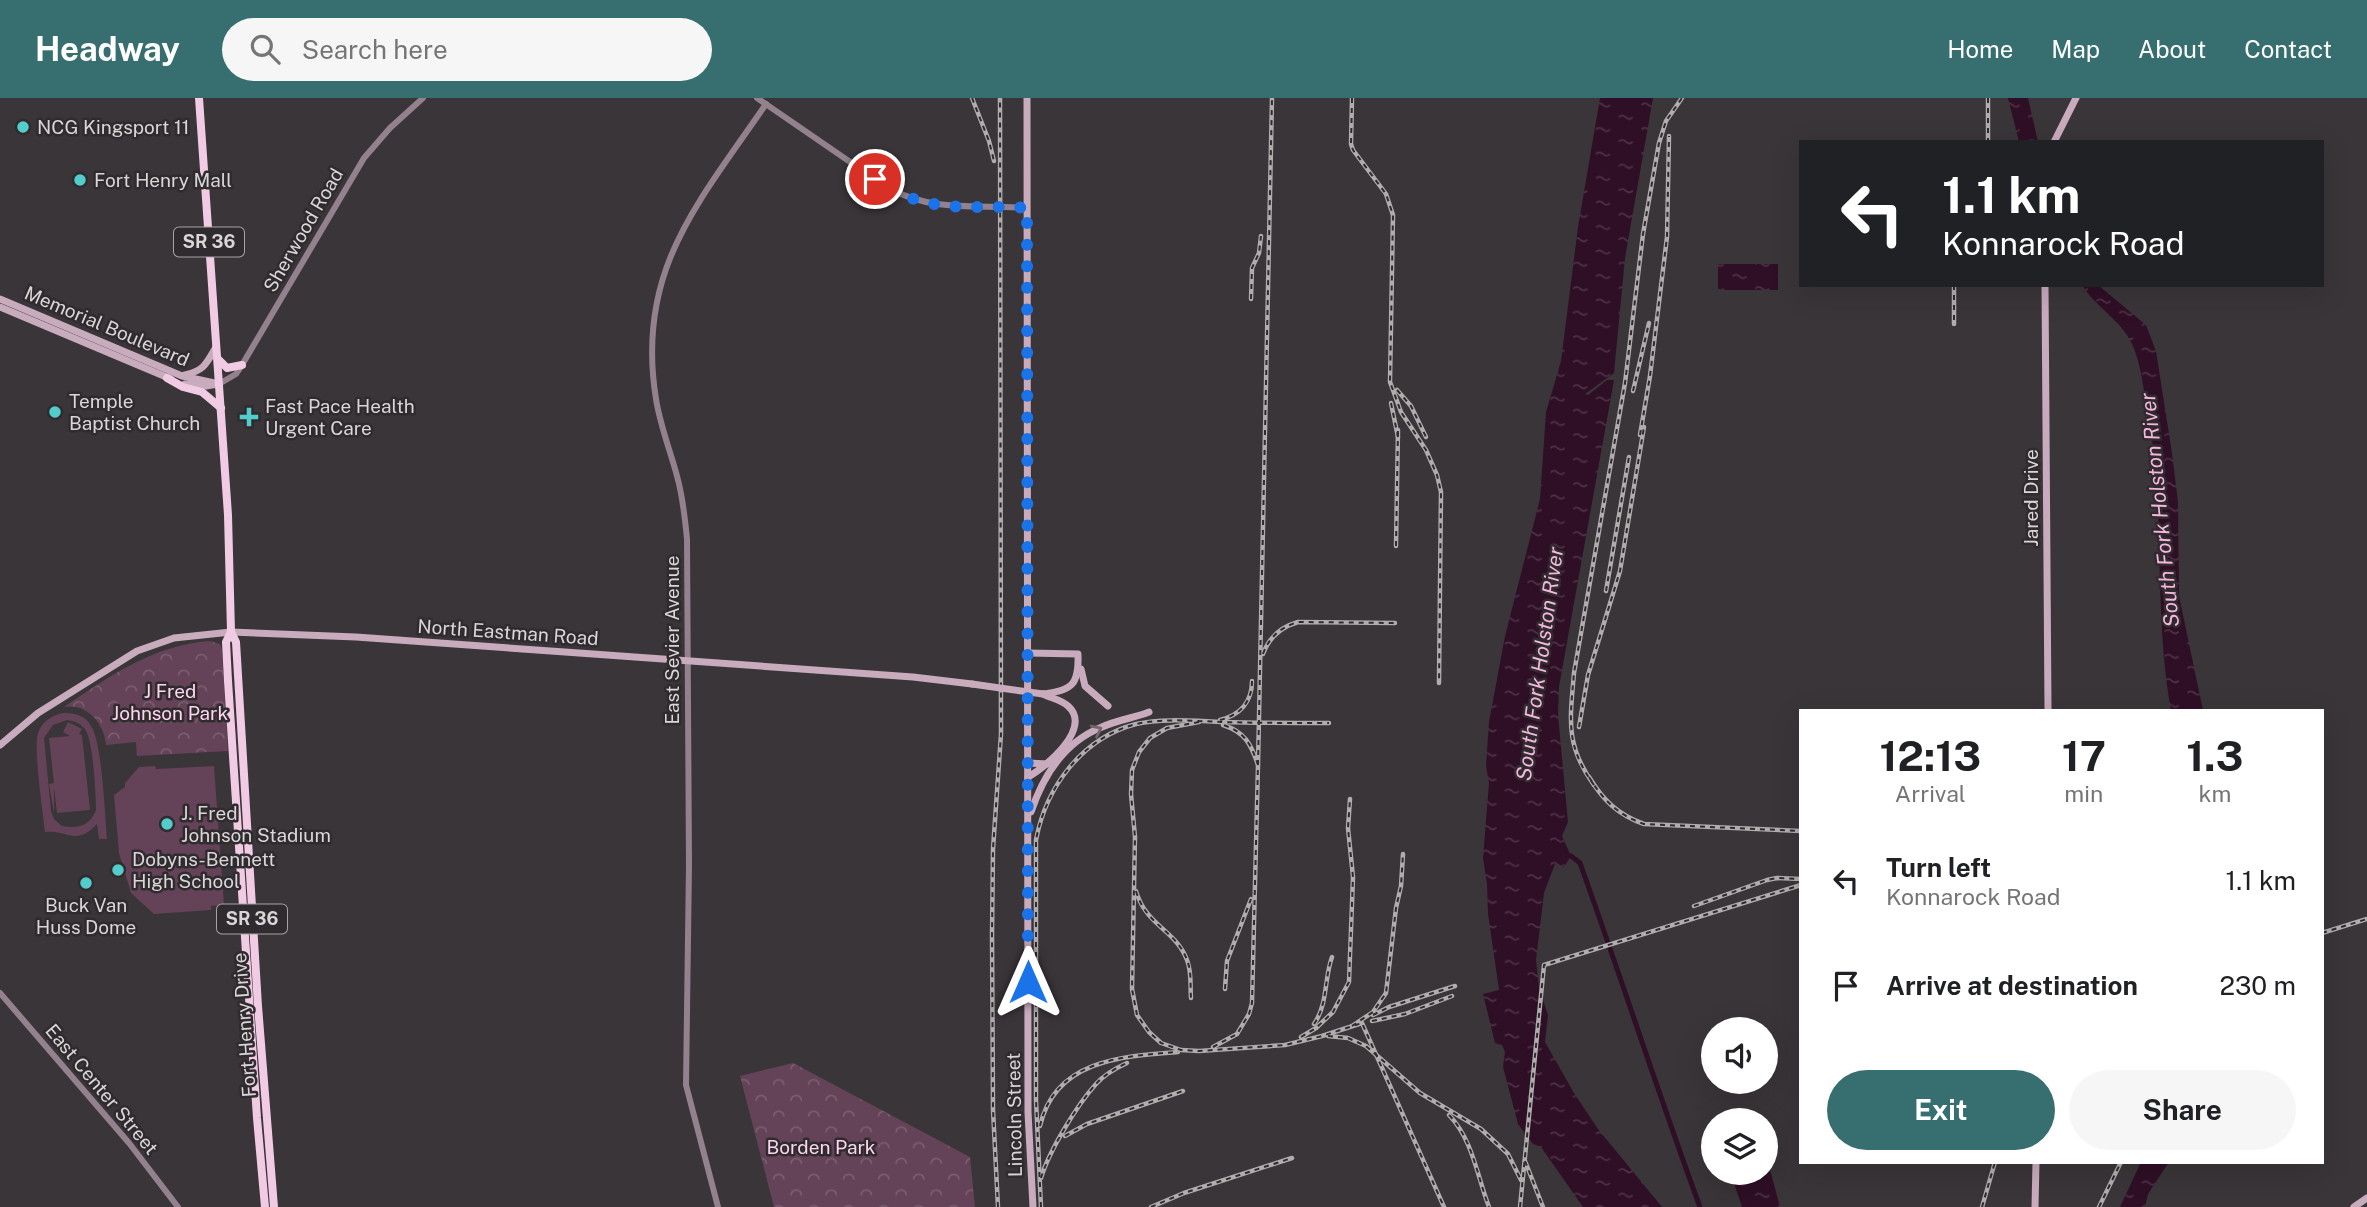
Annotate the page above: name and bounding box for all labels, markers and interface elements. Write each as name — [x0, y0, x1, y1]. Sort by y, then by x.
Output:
search box — [222, 18, 712, 81]
text: Headway — [35, 30, 180, 68]
icon: search — [246, 30, 284, 68]
text: Search here — [302, 34, 448, 65]
text: Home — [1947, 35, 2013, 63]
text: Map — [2051, 35, 2100, 63]
text: About — [2138, 35, 2206, 63]
text: Contact — [2244, 35, 2332, 63]
place label: NCG Kingsport 11 — [37, 116, 189, 138]
marker: NCG Kingsport 11 — [15, 119, 31, 135]
pin — [845, 149, 905, 209]
icon: arrive — [856, 160, 894, 198]
street label: Sherwood Road — [259, 164, 347, 296]
text: 1.1 km — [1942, 166, 2080, 224]
icon: left — [1827, 168, 1918, 259]
place label: Fort Henry Mall — [94, 169, 232, 191]
marker: Fort Henry Mall — [72, 172, 88, 188]
text: Konnarock Road — [1942, 225, 2185, 262]
road number: SR 36 — [174, 228, 244, 257]
street label: Memorial Boulevard — [21, 281, 193, 371]
place label: Temple Baptist Church — [69, 390, 200, 434]
water label: South Fork Holston River — [2135, 390, 2184, 629]
place label: Fast Pace Health Urgent Care — [265, 395, 415, 439]
marker: Temple Baptist Church — [47, 404, 63, 420]
marker: Fast Pace Health Urgent Care — [239, 407, 259, 427]
street label: Jared Drive — [2020, 449, 2042, 547]
water label: South Fork Holston River — [1511, 544, 1568, 782]
street label: East Sevier Avenue — [661, 555, 683, 725]
street label: North Eastman Road — [417, 615, 599, 649]
park label: J Fred Johnson Park — [112, 680, 229, 724]
one-way arrow — [1090, 724, 1102, 738]
text: 12:13 — [1879, 731, 1981, 780]
text: 17 — [2062, 731, 2106, 780]
text: 1.3 — [2186, 731, 2244, 780]
text: Arrival — [1895, 780, 1966, 807]
text: min — [2064, 780, 2103, 807]
text: km — [2199, 780, 2231, 807]
place label: J. Fred Johnson Stadium — [181, 802, 331, 846]
marker: J. Fred Johnson Stadium — [159, 816, 175, 832]
place label: Dobyns-Bennett High School — [132, 848, 275, 892]
text: Turn left — [1886, 852, 1991, 883]
marker: Dobyns-Bennett High School — [110, 862, 126, 878]
icon: left — [1827, 862, 1865, 900]
text: 1.1 km — [2226, 865, 2296, 896]
marker: Buck Van Huss Dome — [78, 875, 94, 891]
text: Konnarock Road — [1886, 883, 2060, 910]
place label: Buck Van Huss Dome — [36, 894, 136, 938]
road number: SR 36 — [217, 904, 287, 934]
position arrow — [991, 945, 1065, 1019]
street label: Fort Henry Drive — [228, 952, 260, 1098]
icon: arrive — [1827, 967, 1865, 1005]
text: Arrive at destination — [1886, 970, 2138, 1001]
text: 230 m — [2220, 970, 2296, 1001]
map controls — [1701, 1017, 1778, 1185]
button: sound — [1701, 1017, 1778, 1094]
street label: East Center Street — [41, 1019, 163, 1159]
street label: Lincoln Street — [1002, 1053, 1026, 1177]
button: Exit — [1827, 1070, 2055, 1150]
button: Share — [2069, 1070, 2296, 1150]
button: layers — [1701, 1108, 1778, 1185]
park label: Borden Park — [766, 1136, 876, 1158]

